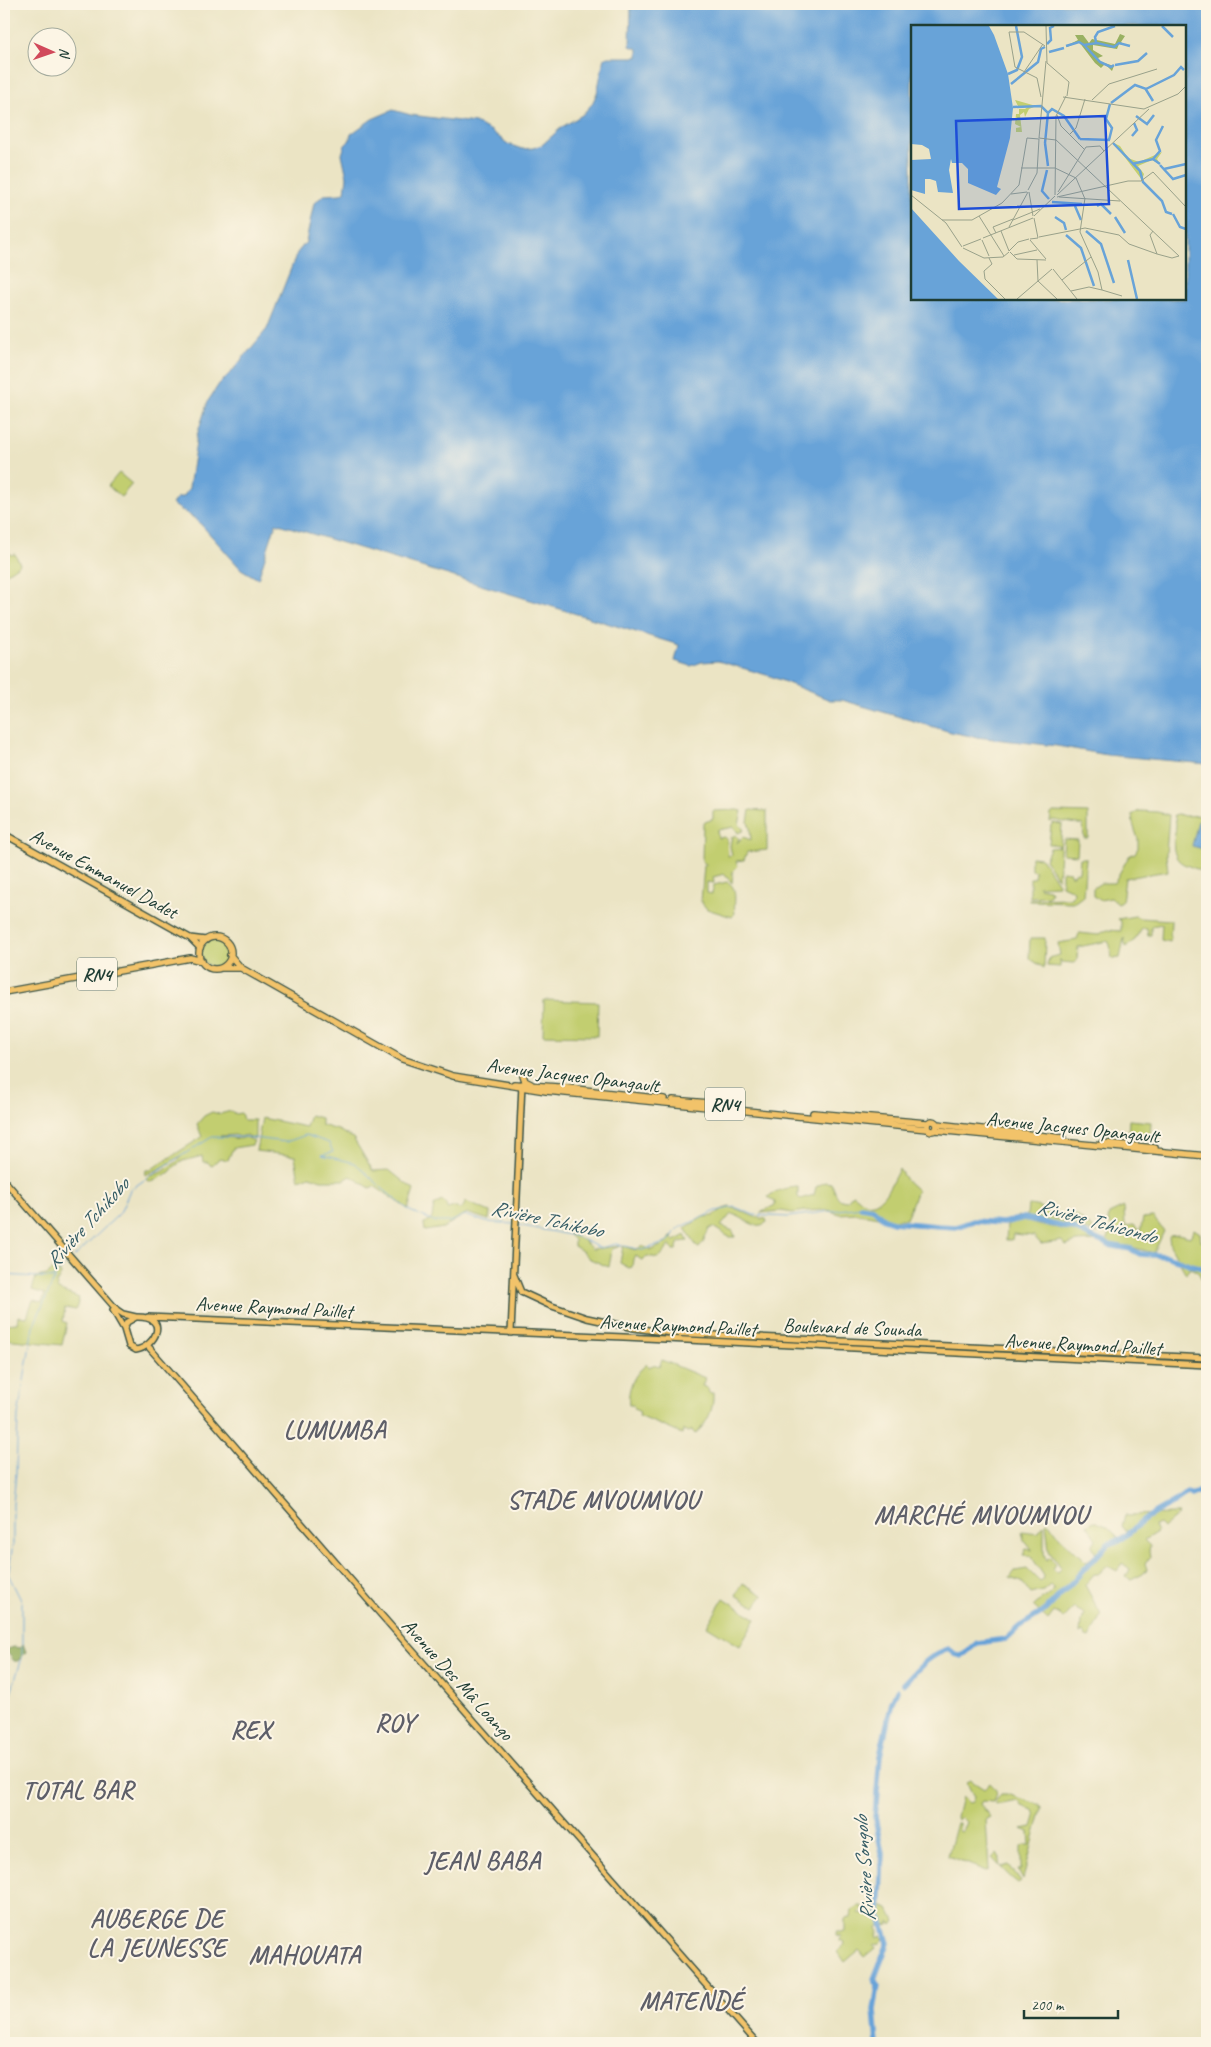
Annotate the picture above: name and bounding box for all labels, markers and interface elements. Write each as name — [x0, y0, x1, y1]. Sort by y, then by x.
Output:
inset map — [911, 25, 1186, 300]
north arrow — [28, 28, 78, 78]
text: N — [56, 48, 73, 59]
street label: Avenue Emmanuel Dadet — [26, 823, 184, 926]
road number: RN4 — [77, 958, 117, 991]
street label: Avenue Jacques Opangault — [485, 1053, 663, 1099]
road number: RN4 — [705, 1088, 745, 1120]
street label: Avenue Jacques Opangault — [985, 1106, 1163, 1149]
water label: Rivière Tchikobo — [40, 1170, 136, 1274]
water label: Rivière Tchicondo — [1035, 1193, 1161, 1250]
water label: Rivière Tchikobo — [489, 1195, 607, 1244]
street label: Avenue Raymond Paillet — [195, 1291, 356, 1324]
street label: Avenue Raymond Paillet — [599, 1309, 760, 1342]
street label: Boulevard de Sounda — [782, 1313, 923, 1342]
street label: Avenue Raymond Paillet — [1004, 1328, 1165, 1361]
district label: LUMUMBA — [284, 1414, 387, 1446]
district label: STADE MVOUMVOU — [507, 1484, 703, 1516]
district label: MARCHÉ MVOUMVOU — [874, 1499, 1092, 1531]
street label: Avenue Des Mâ Loango — [396, 1613, 520, 1746]
district label: ROY — [375, 1707, 420, 1739]
district label: REX — [230, 1714, 275, 1746]
district label: TOTAL BAR — [22, 1774, 136, 1806]
water label: Rivière Songolo — [847, 1813, 881, 1923]
district label: JEAN BABA — [423, 1845, 542, 1877]
district label: AUBERGE DE LA JEUNESSE — [88, 1903, 229, 1964]
district label: MAHOUATA — [249, 1939, 362, 1971]
district label: MATENDÉ — [639, 1985, 747, 2017]
scale bar — [1024, 1987, 1117, 2019]
text: 200 m — [1031, 1996, 1065, 2015]

